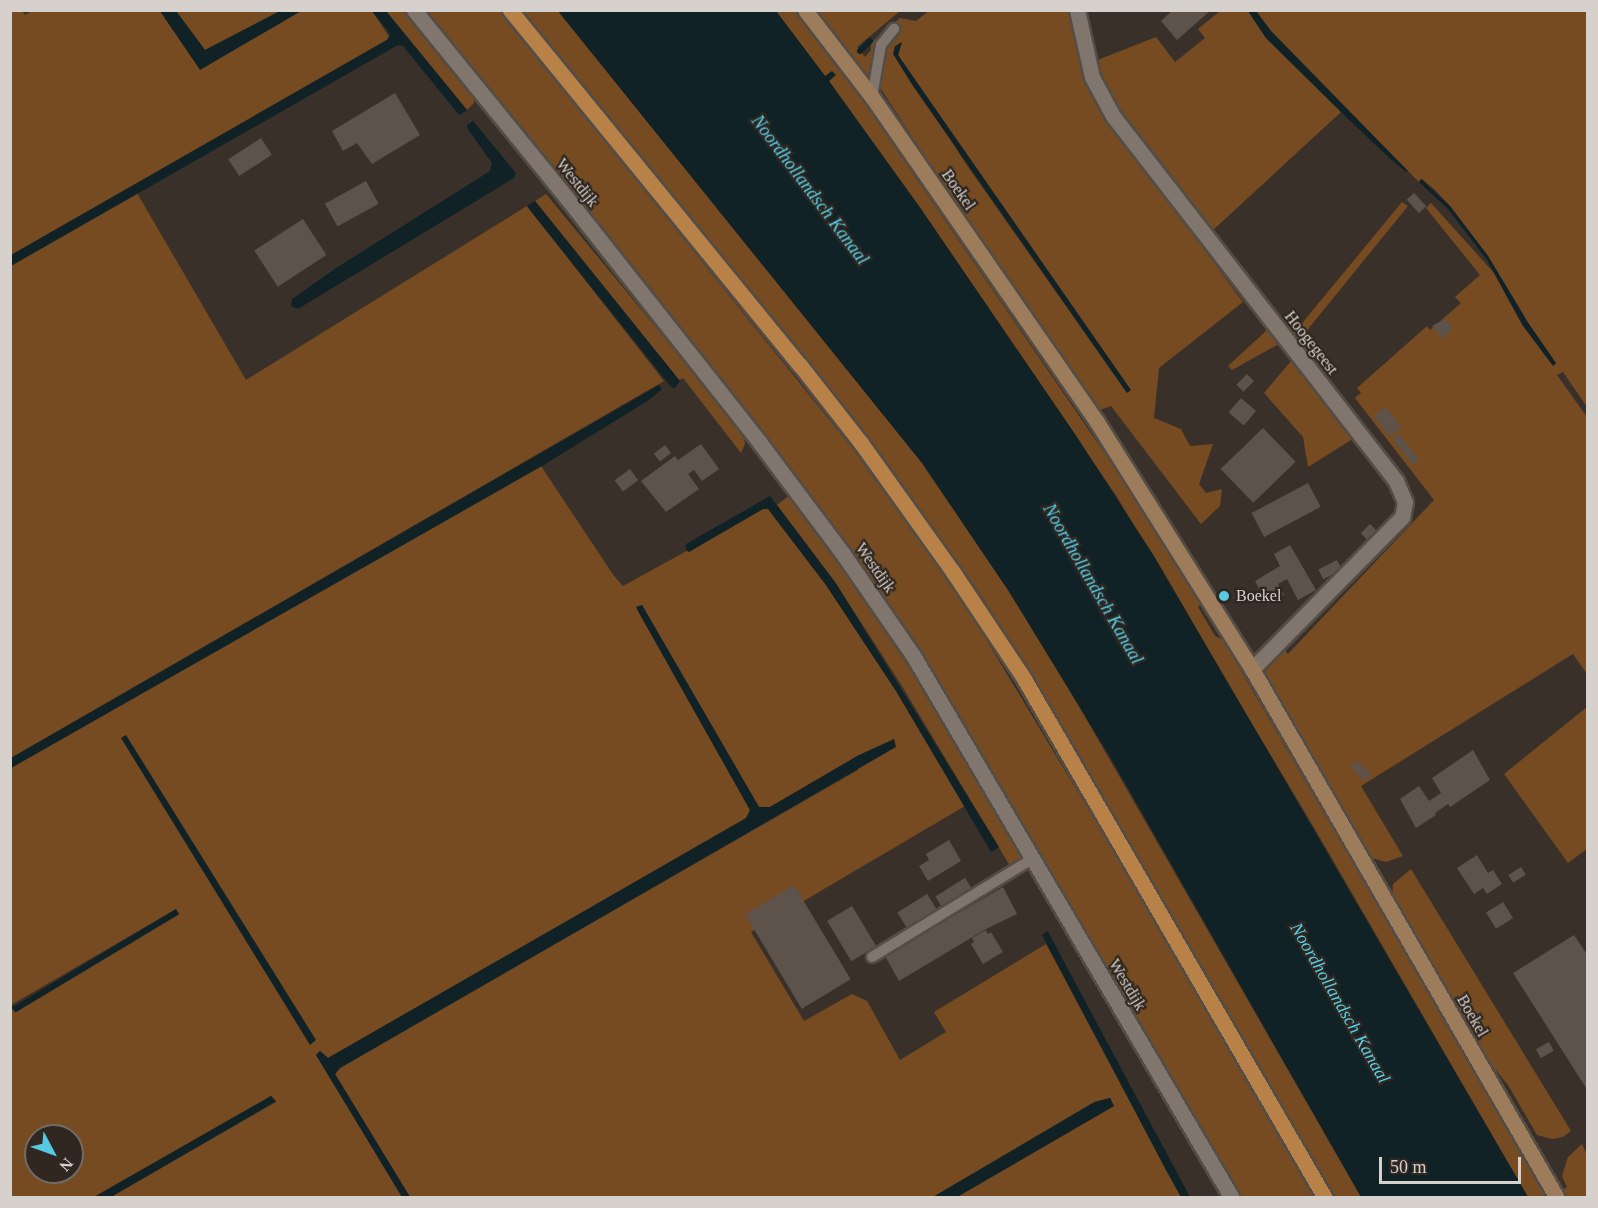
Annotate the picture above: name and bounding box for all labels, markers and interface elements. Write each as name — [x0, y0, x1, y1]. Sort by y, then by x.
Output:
water label: Noordhollandsch Kanaal — [747, 111, 873, 269]
street label: Westdijk — [552, 155, 602, 211]
street label: Boekel — [937, 166, 979, 214]
street label: Hoogegeest — [1280, 307, 1342, 379]
water label: Noordhollandsch Kanaal — [1038, 500, 1148, 668]
street label: Westdijk — [851, 539, 899, 597]
place label: Boekel — [1236, 586, 1281, 606]
marker: Boekel — [1217, 589, 1231, 603]
water label: Noordhollandsch Kanaal — [1285, 919, 1395, 1087]
street label: Westdijk — [1104, 956, 1150, 1014]
street label: Boekel — [1452, 992, 1492, 1040]
north arrow — [24, 1124, 84, 1184]
scale bar — [1382, 1145, 1524, 1183]
text: N — [56, 1155, 77, 1175]
text: 50 m — [1390, 1157, 1427, 1177]

